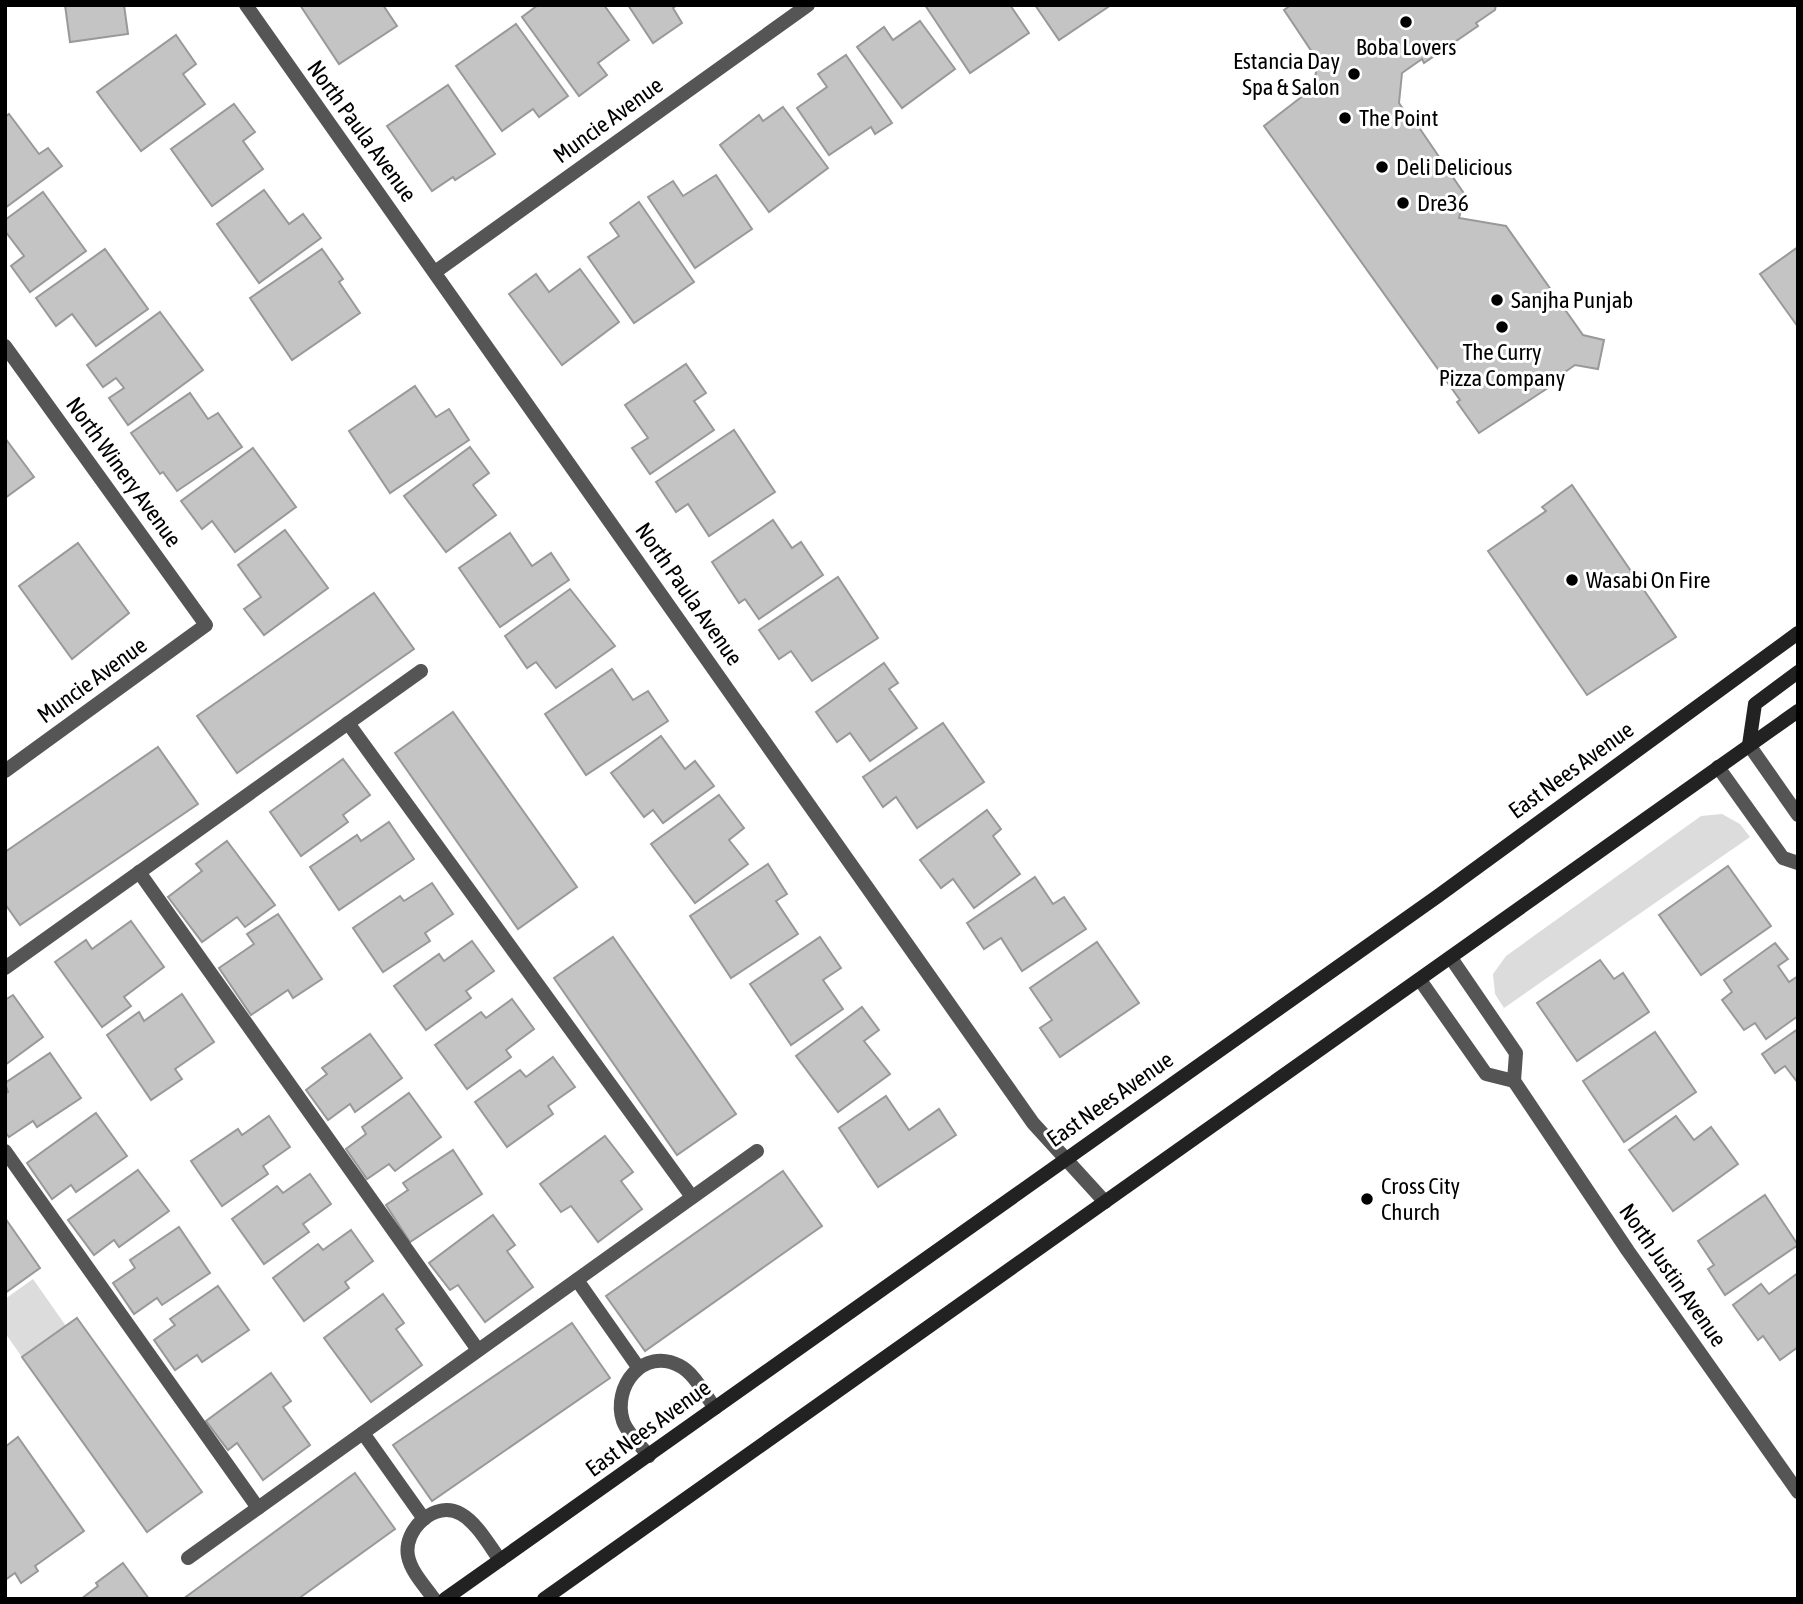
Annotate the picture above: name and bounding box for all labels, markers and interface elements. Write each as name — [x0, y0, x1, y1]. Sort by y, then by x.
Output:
marker: Boba Lovers — [1398, 14, 1414, 30]
place label: Boba Lovers — [1356, 34, 1456, 60]
place label: Estancia Day Spa & Salon — [1233, 48, 1340, 100]
street label: North Paula Avenue — [302, 55, 422, 207]
marker: Estancia Day Spa & Salon — [1346, 66, 1362, 82]
street label: Muncie Avenue — [548, 72, 668, 168]
place label: The Point — [1359, 105, 1438, 131]
marker: The Point — [1337, 110, 1353, 126]
place label: Deli Delicious — [1396, 154, 1512, 180]
marker: Deli Delicious — [1374, 159, 1390, 175]
place label: Dre36 — [1417, 190, 1469, 216]
marker: Dre36 — [1395, 195, 1411, 211]
place label: Sanjha Punjab — [1511, 287, 1633, 313]
marker: Sanjha Punjab — [1489, 292, 1505, 308]
marker: The Curry Pizza Company — [1494, 319, 1510, 335]
place label: The Curry Pizza Company — [1439, 339, 1565, 391]
street label: North Winery Avenue — [61, 392, 187, 552]
street label: North Paula Avenue — [630, 518, 748, 670]
place label: Wasabi On Fire — [1586, 567, 1710, 593]
marker: Wasabi On Fire — [1564, 572, 1580, 588]
street label: Muncie Avenue — [32, 632, 152, 728]
street label: East Nees Avenue — [1504, 716, 1638, 824]
street label: East Nees Avenue — [1042, 1046, 1178, 1152]
place label: Cross City Church — [1381, 1173, 1460, 1225]
marker: Cross City Church — [1359, 1191, 1375, 1207]
street label: North Justin Avenue — [1614, 1199, 1732, 1351]
street label: East Nees Avenue — [581, 1374, 715, 1482]

